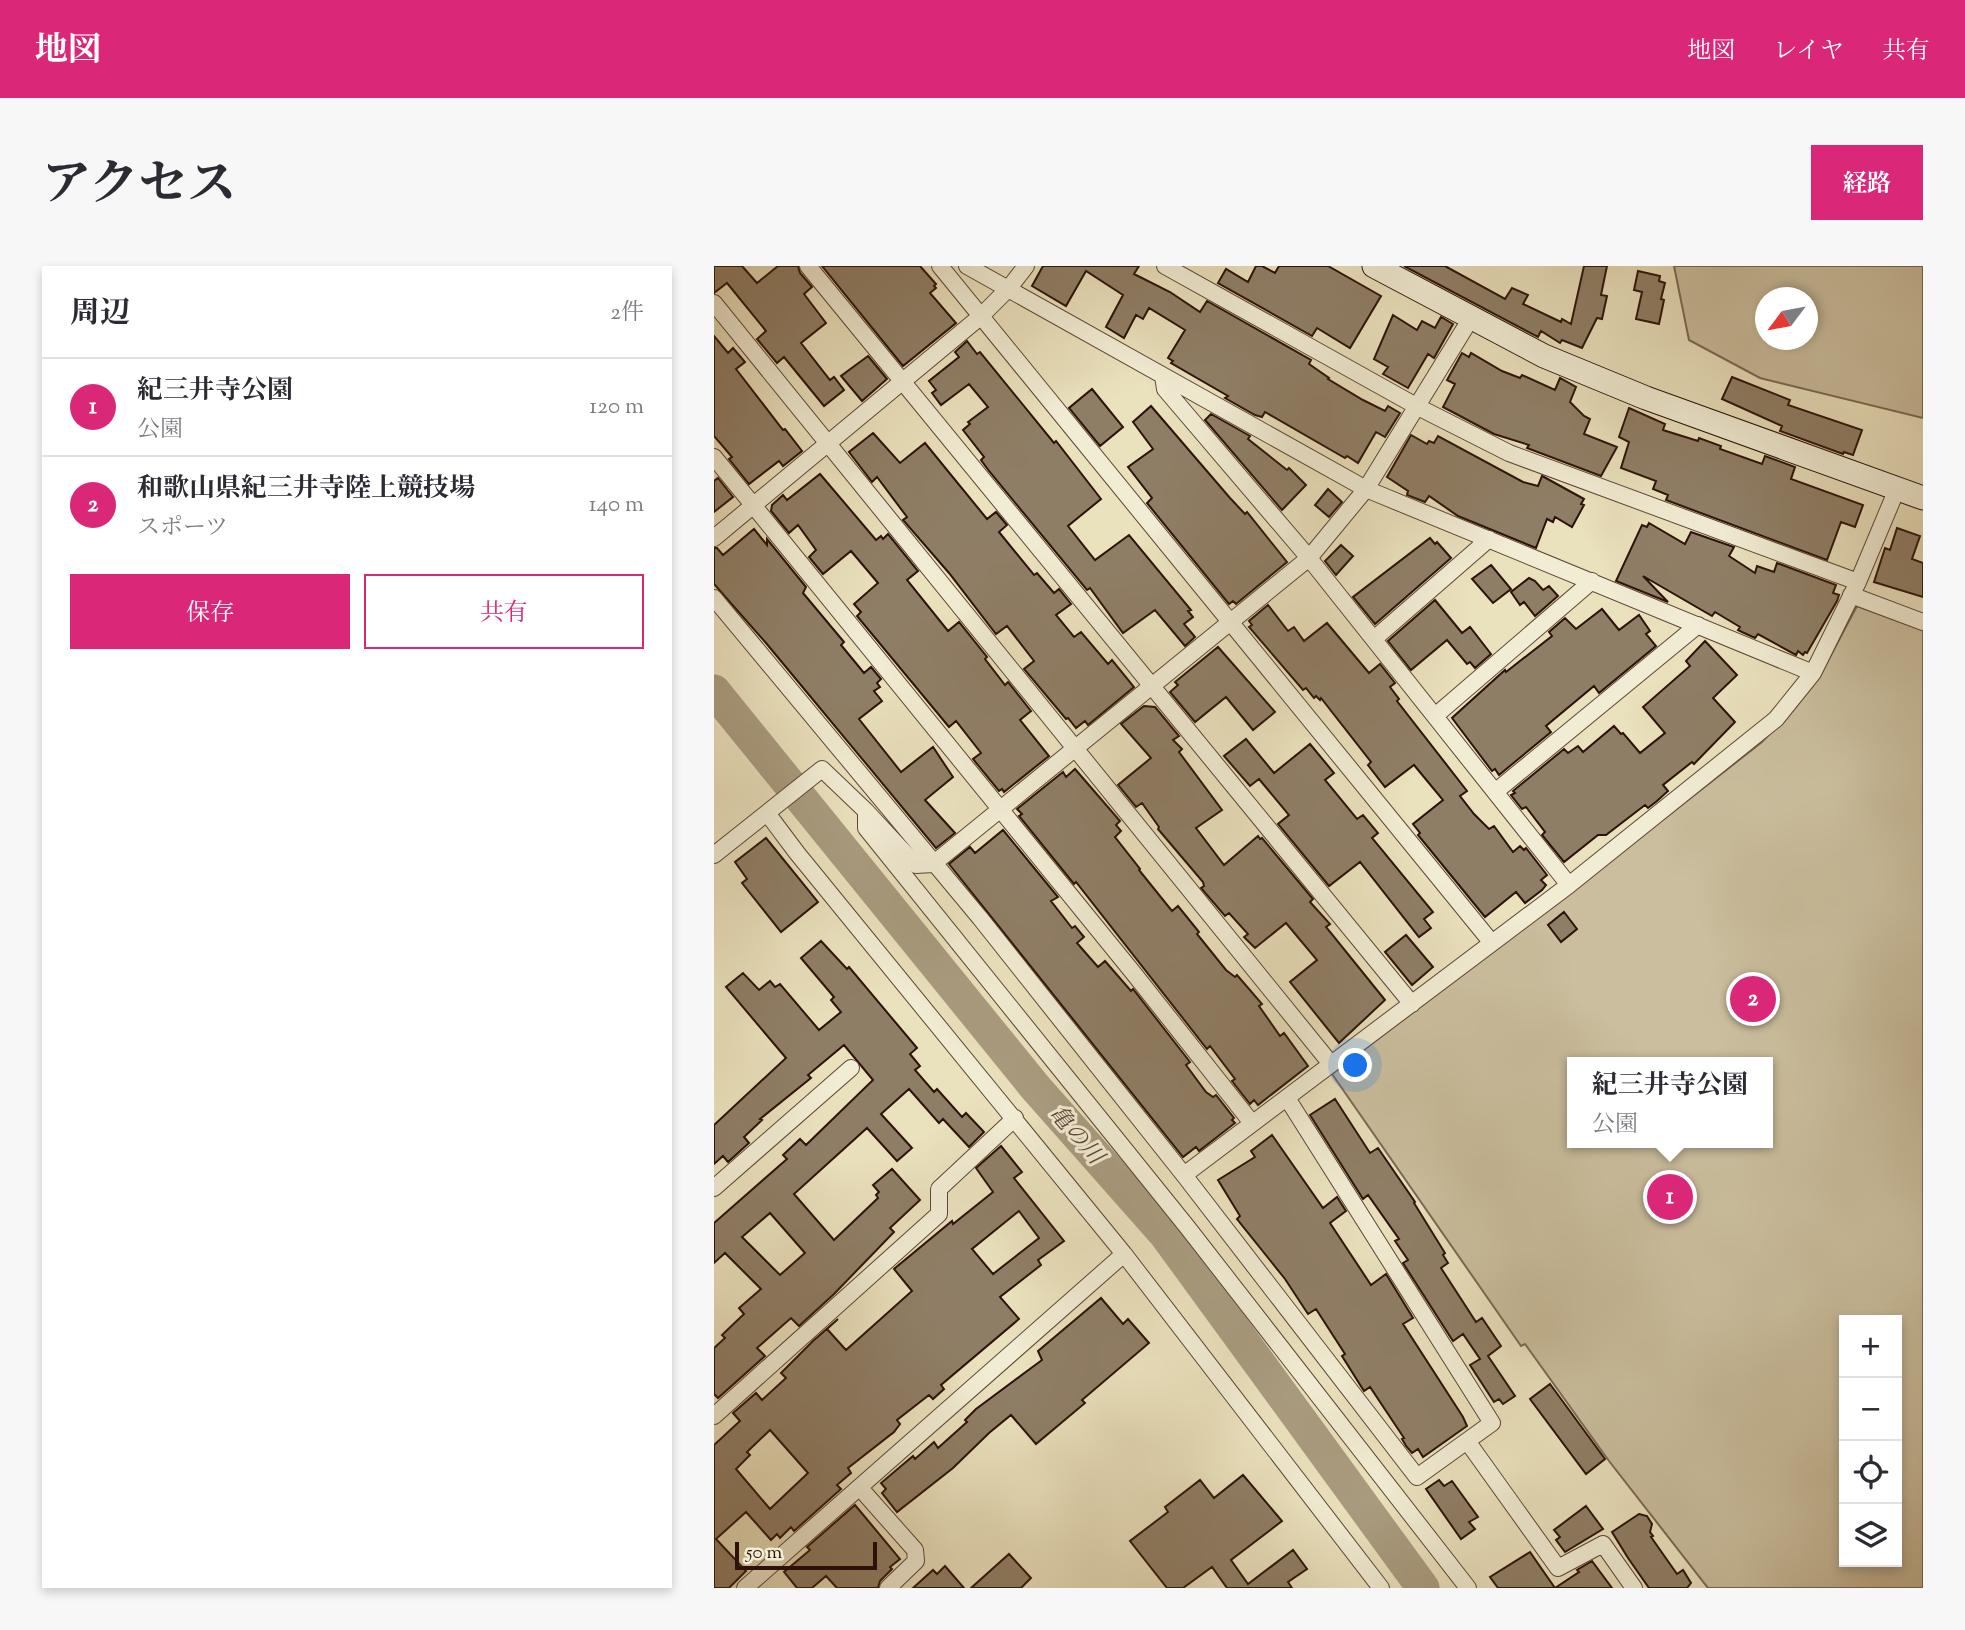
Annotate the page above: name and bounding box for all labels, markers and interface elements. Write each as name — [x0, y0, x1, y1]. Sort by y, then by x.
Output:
text: 地図 — [35, 28, 101, 76]
text: 地図 — [1687, 35, 1735, 69]
text: レイヤ — [1773, 35, 1844, 69]
text: 共有 — [1882, 35, 1930, 69]
button: 経路 — [1811, 145, 1923, 220]
text: アクセス — [42, 152, 237, 222]
north arrow — [1755, 287, 1818, 350]
text: 周辺 — [70, 293, 130, 336]
text: 2件 — [610, 297, 644, 330]
text: 紀三井寺公園 — [137, 373, 293, 410]
text: 1 — [89, 391, 97, 424]
text: 120 m — [589, 391, 644, 424]
text: 公園 — [137, 414, 183, 447]
text: 和歌山県紀三井寺陸上競技場 — [137, 471, 475, 508]
text: 2 — [88, 489, 98, 522]
text: 140 m — [589, 489, 644, 522]
text: スポーツ — [137, 512, 228, 545]
button: 保存 — [70, 574, 350, 649]
button: 共有 — [364, 574, 644, 649]
pin: 2 — [1730, 973, 1776, 1025]
your location — [1338, 1048, 1372, 1082]
popup — [1567, 1057, 1773, 1148]
text: 紀三井寺公園 — [1592, 1068, 1748, 1105]
water label: 亀の川 — [1040, 1099, 1112, 1175]
text: 公園 — [1592, 1109, 1638, 1142]
pin: 1 — [1647, 1171, 1693, 1223]
map controls — [1839, 1315, 1902, 1567]
button: + — [1839, 1315, 1902, 1378]
button: − — [1839, 1378, 1902, 1441]
button: locate — [1839, 1441, 1902, 1504]
button: layers — [1839, 1504, 1902, 1567]
scale bar — [735, 1539, 877, 1571]
text: 50 m — [746, 1540, 782, 1567]

